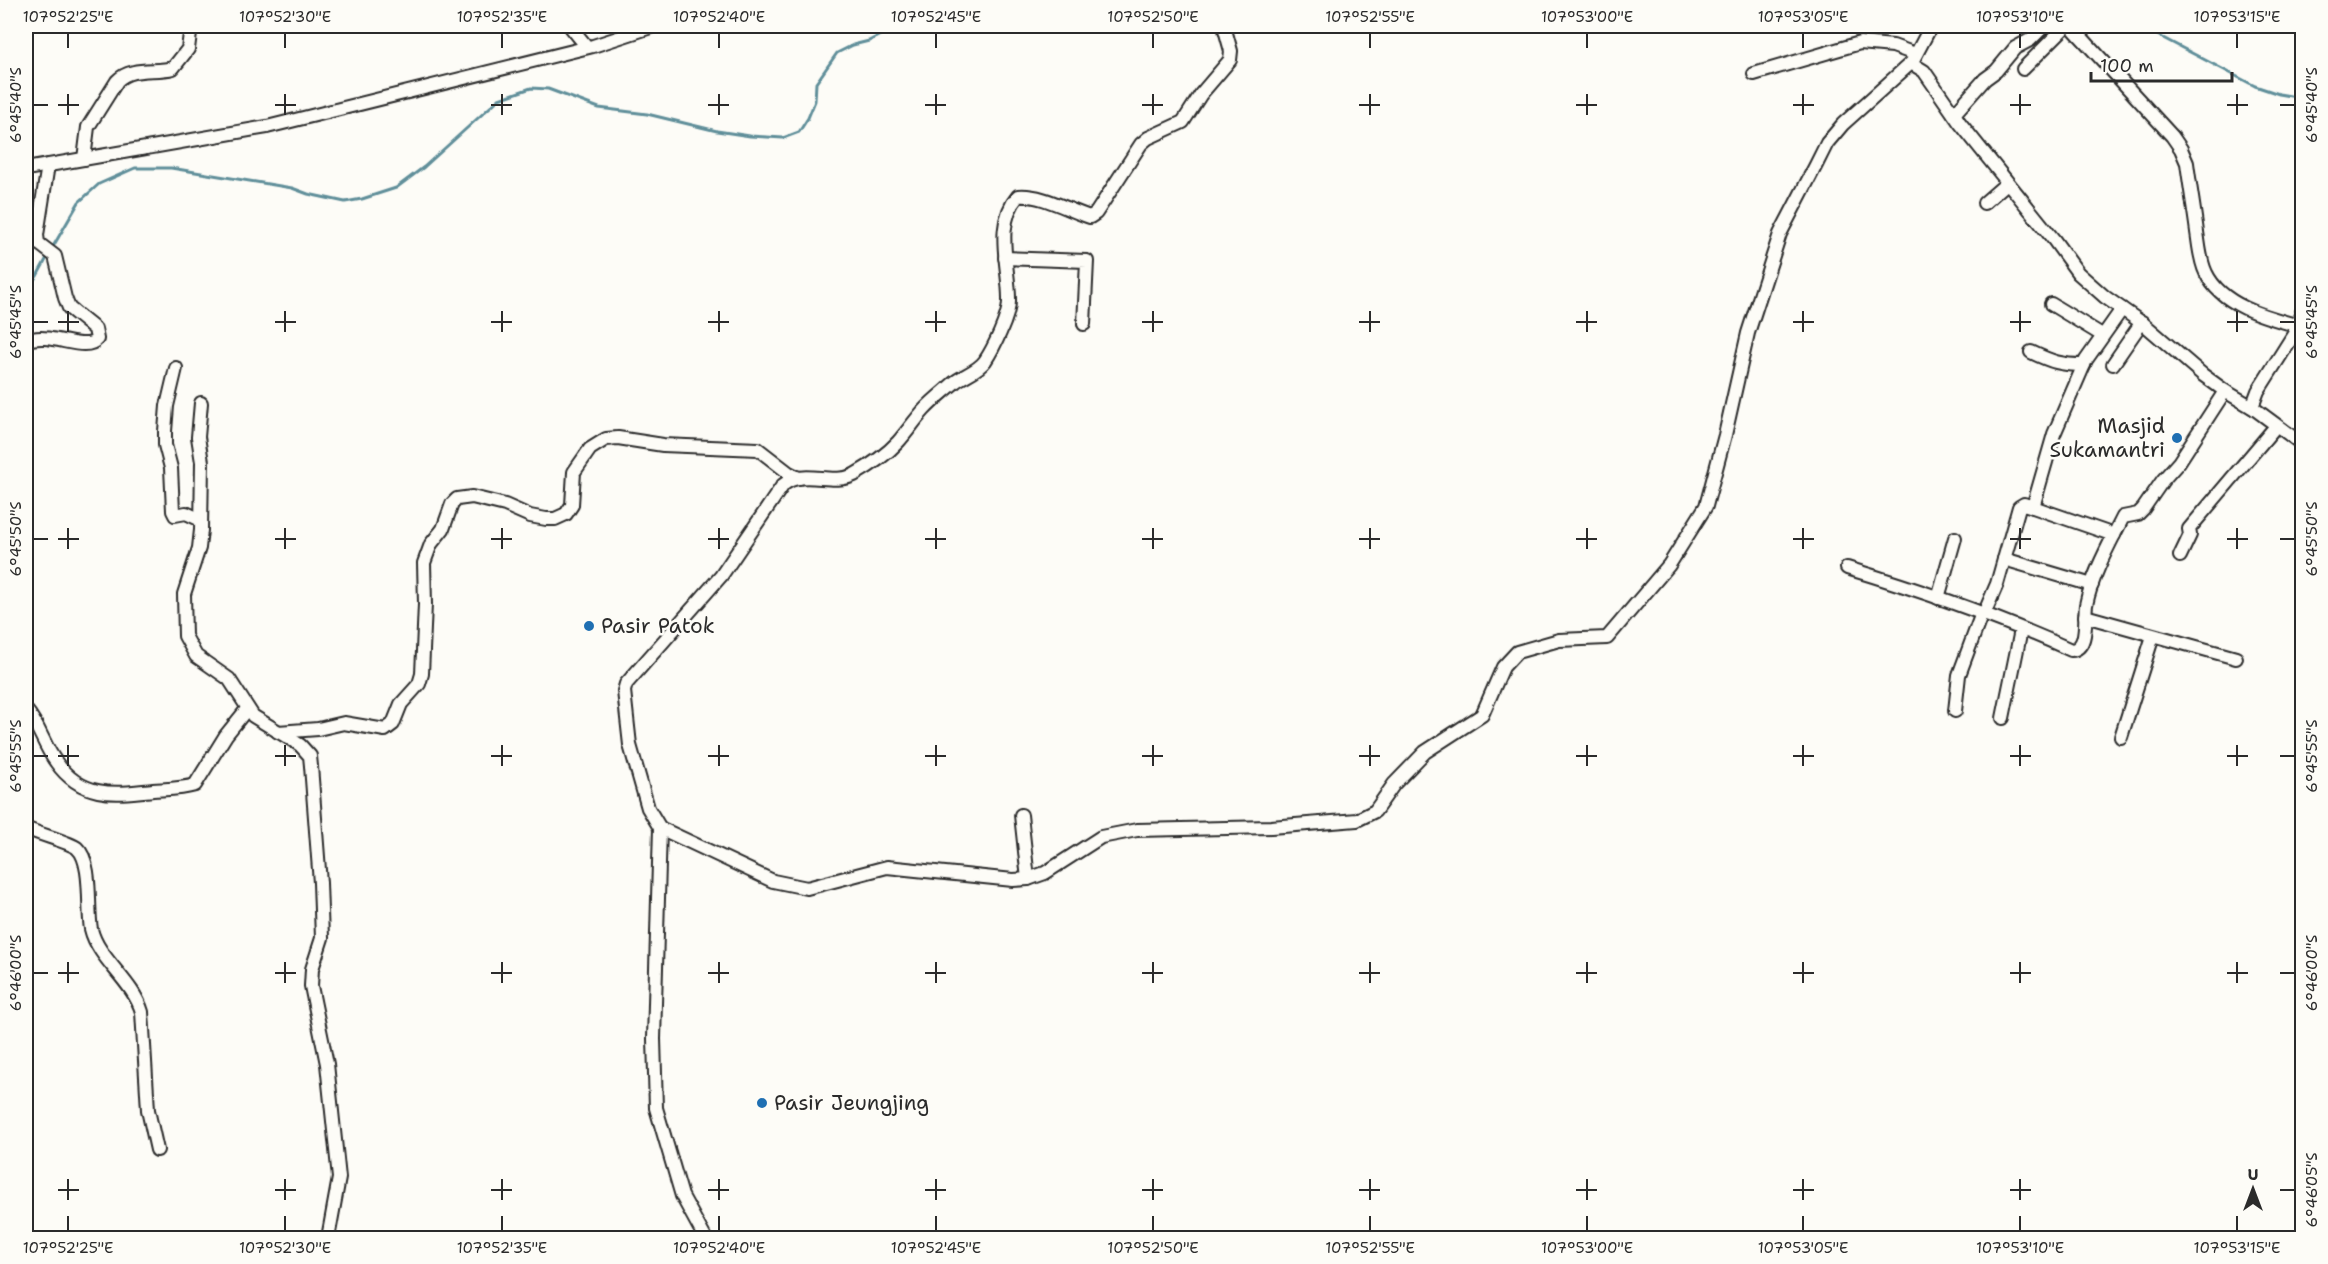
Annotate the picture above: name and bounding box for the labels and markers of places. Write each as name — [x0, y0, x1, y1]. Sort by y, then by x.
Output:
place label: Masjid Sukamantri — [2050, 412, 2165, 464]
marker: Masjid Sukamantri — [2170, 431, 2184, 445]
place label: Pasir Patok — [601, 612, 715, 640]
marker: Pasir Patok — [582, 619, 596, 633]
place label: Pasir Jeungjing — [774, 1089, 929, 1117]
marker: Pasir Jeungjing — [755, 1096, 769, 1110]

